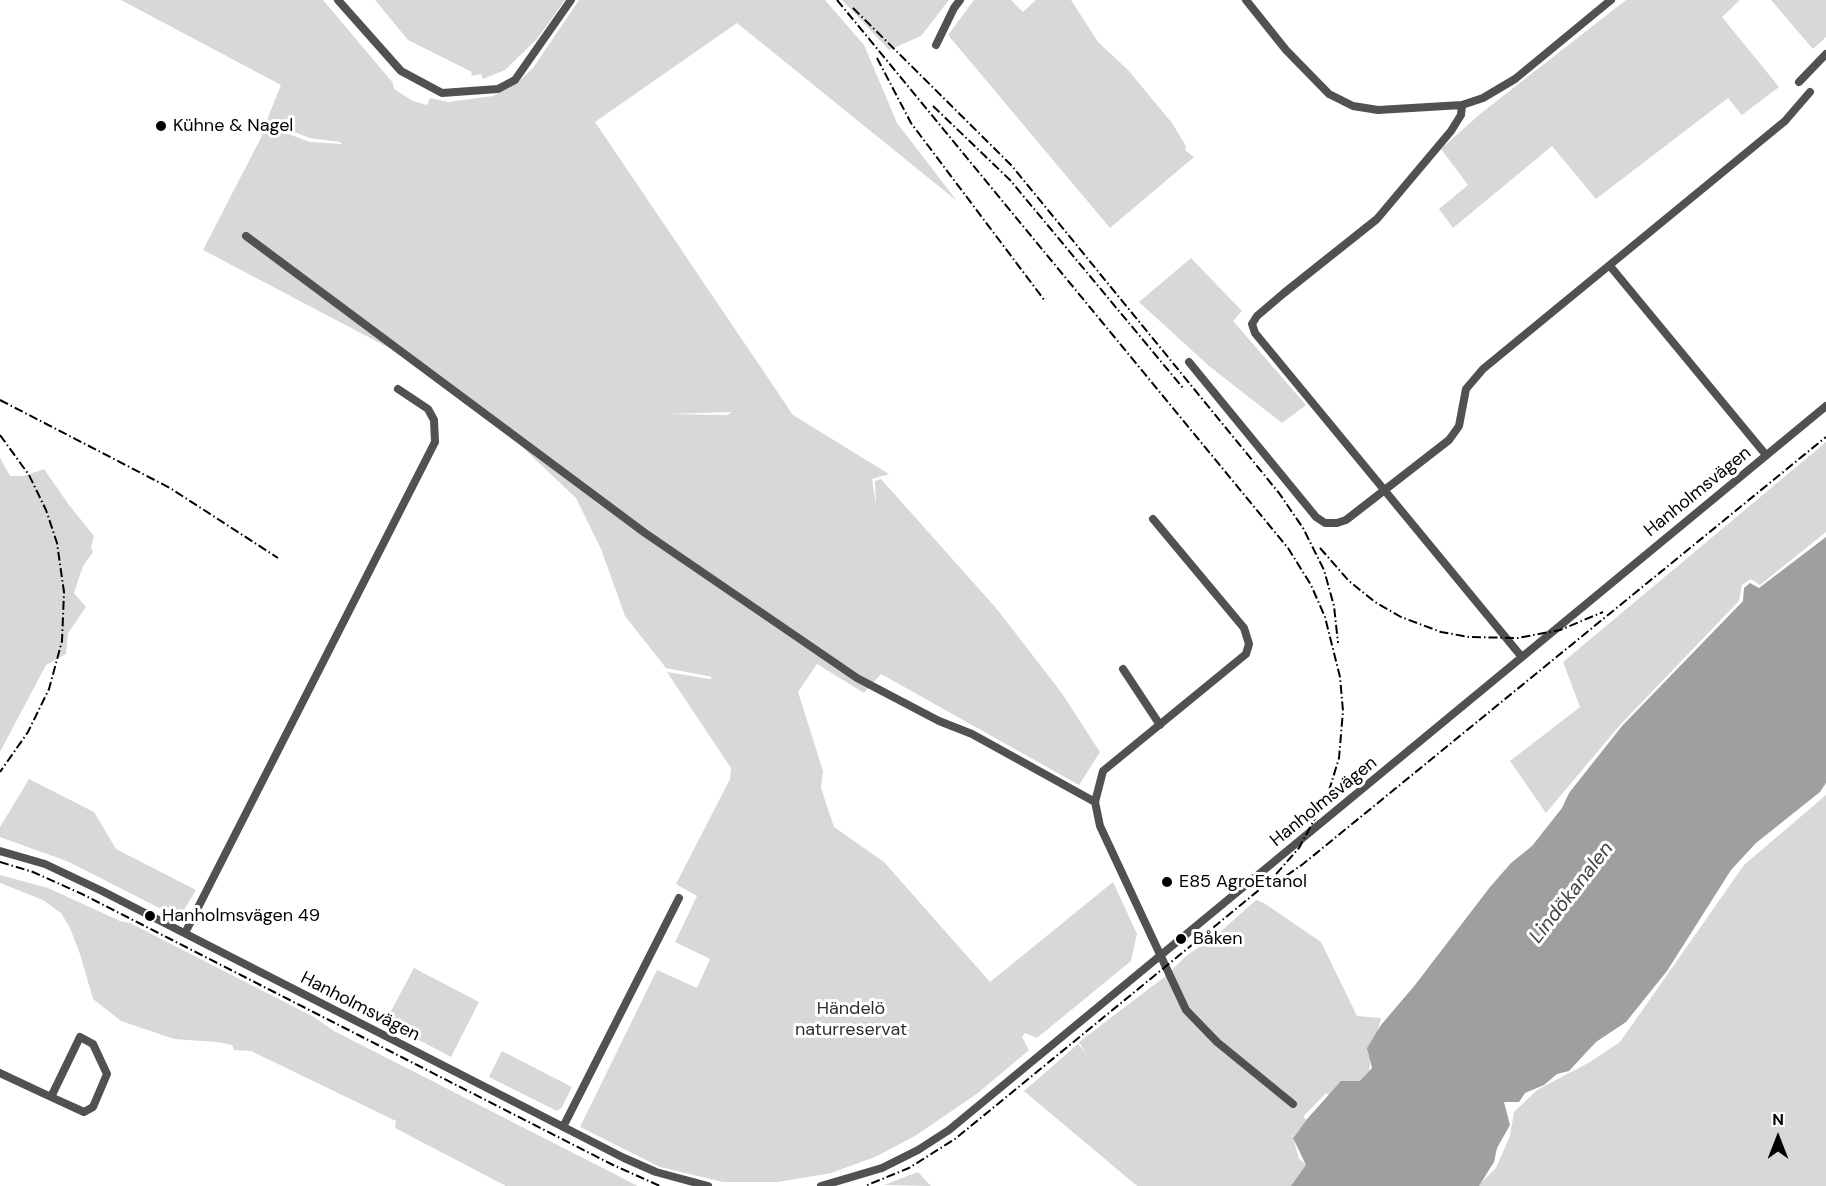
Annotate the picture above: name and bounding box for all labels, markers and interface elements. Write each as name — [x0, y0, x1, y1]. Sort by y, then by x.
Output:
place label: Kühne & Nagel — [173, 115, 293, 137]
marker: Kühne & Nagel — [154, 119, 168, 133]
street label: Hanholmsvägen — [1640, 442, 1756, 542]
street label: Hanholmsvägen — [1266, 752, 1382, 852]
water label: Lindökanalen — [1525, 838, 1619, 948]
place label: E85 AgroEtanol — [1179, 871, 1307, 893]
marker: E85 AgroEtanol — [1160, 875, 1174, 889]
place label: Hanholmsvägen 49 — [162, 905, 320, 927]
marker: Hanholmsvägen 49 — [143, 909, 157, 923]
place label: Båken — [1193, 928, 1243, 950]
marker: Båken — [1174, 932, 1188, 946]
street label: Hanholmsvägen — [297, 968, 423, 1046]
park label: Händelö naturreservat — [795, 998, 907, 1040]
north arrow — [1748, 1108, 1808, 1168]
text: N — [1772, 1109, 1784, 1130]

